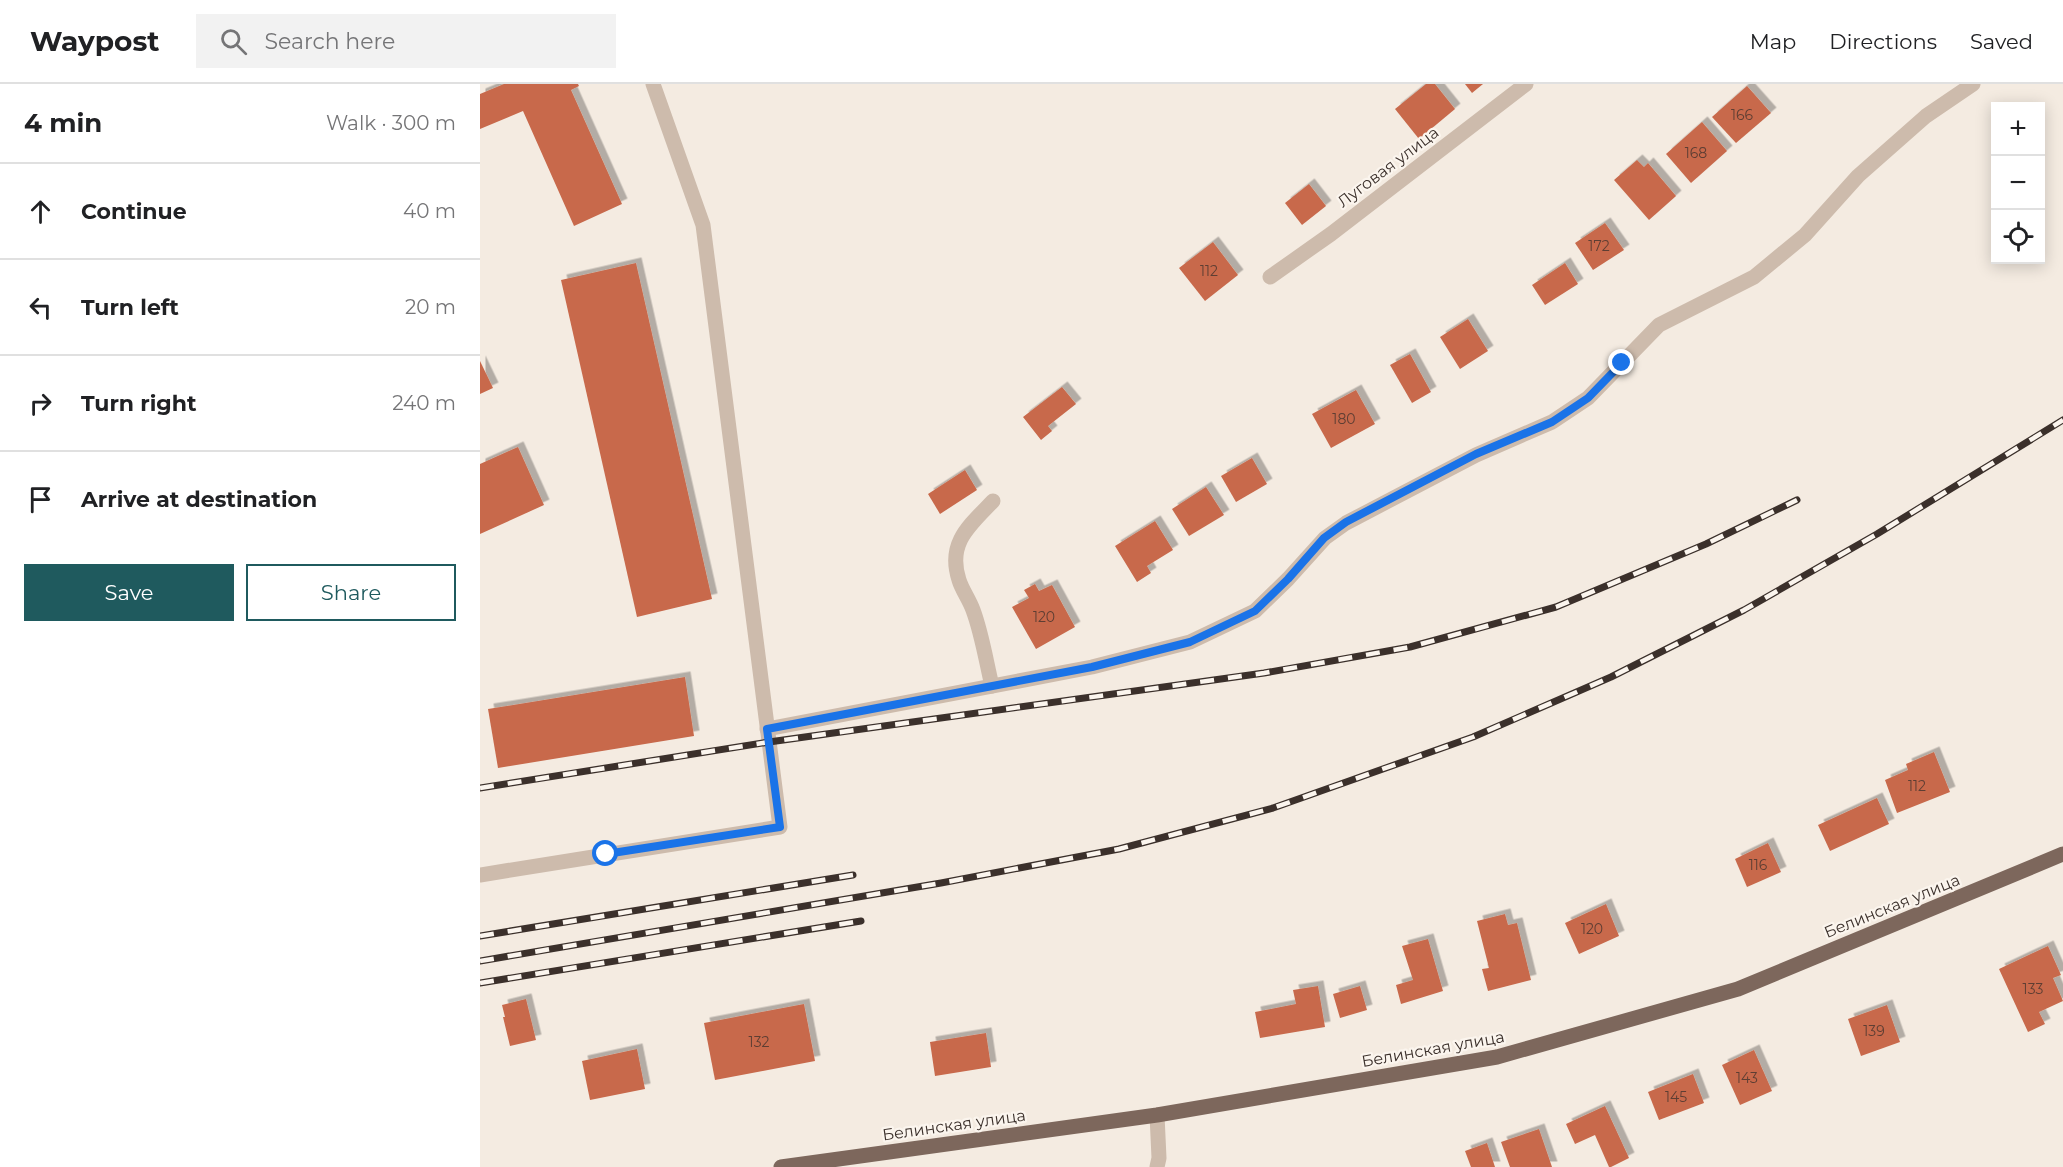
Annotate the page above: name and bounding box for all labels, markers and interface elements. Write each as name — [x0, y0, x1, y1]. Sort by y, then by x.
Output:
search box — [196, 14, 616, 68]
text: Waypost — [30, 24, 160, 58]
icon: search — [217, 25, 250, 58]
text: Search here — [265, 28, 395, 55]
text: Map — [1750, 29, 1796, 54]
text: Directions — [1829, 29, 1937, 54]
text: Saved — [1970, 29, 2033, 54]
map controls — [1991, 102, 2045, 264]
button: + — [1991, 102, 2045, 156]
house number: 166 — [1731, 106, 1754, 124]
text: 4 min — [24, 107, 102, 139]
text: Walk · 300 m — [326, 111, 456, 135]
street label: Луговая улица — [1334, 123, 1442, 211]
house number: 168 — [1685, 144, 1707, 162]
button: − — [1991, 156, 2045, 210]
icon: ahead — [24, 195, 57, 228]
text: Continue — [81, 198, 187, 225]
text: 40 m — [403, 199, 456, 223]
button: locate — [1991, 210, 2045, 264]
house number: 172 — [1588, 237, 1610, 255]
house number: 112 — [1200, 262, 1218, 280]
icon: left — [24, 291, 57, 324]
text: Turn left — [81, 294, 179, 321]
text: 20 m — [405, 295, 456, 319]
route end — [1608, 349, 1634, 375]
icon: right — [24, 387, 57, 420]
text: Turn right — [81, 390, 196, 417]
text: 240 m — [392, 391, 456, 415]
house number: 180 — [1332, 410, 1356, 428]
icon: arrive — [24, 483, 57, 516]
text: Arrive at destination — [81, 486, 317, 513]
button: Save — [24, 564, 234, 621]
button: Share — [246, 564, 456, 621]
house number: 120 — [1033, 608, 1055, 626]
house number: 112 — [1908, 777, 1926, 795]
route start — [592, 840, 618, 866]
house number: 116 — [1749, 856, 1768, 874]
street label: Белинская улица — [1821, 870, 1963, 942]
house number: 120 — [1581, 920, 1603, 938]
house number: 133 — [2023, 980, 2043, 998]
house number: 139 — [1863, 1022, 1885, 1040]
street label: Белинская улица — [1360, 1027, 1506, 1071]
house number: 132 — [749, 1033, 769, 1051]
house number: 143 — [1736, 1069, 1758, 1087]
house number: 145 — [1665, 1088, 1687, 1106]
street label: Белинская улица — [881, 1106, 1027, 1144]

